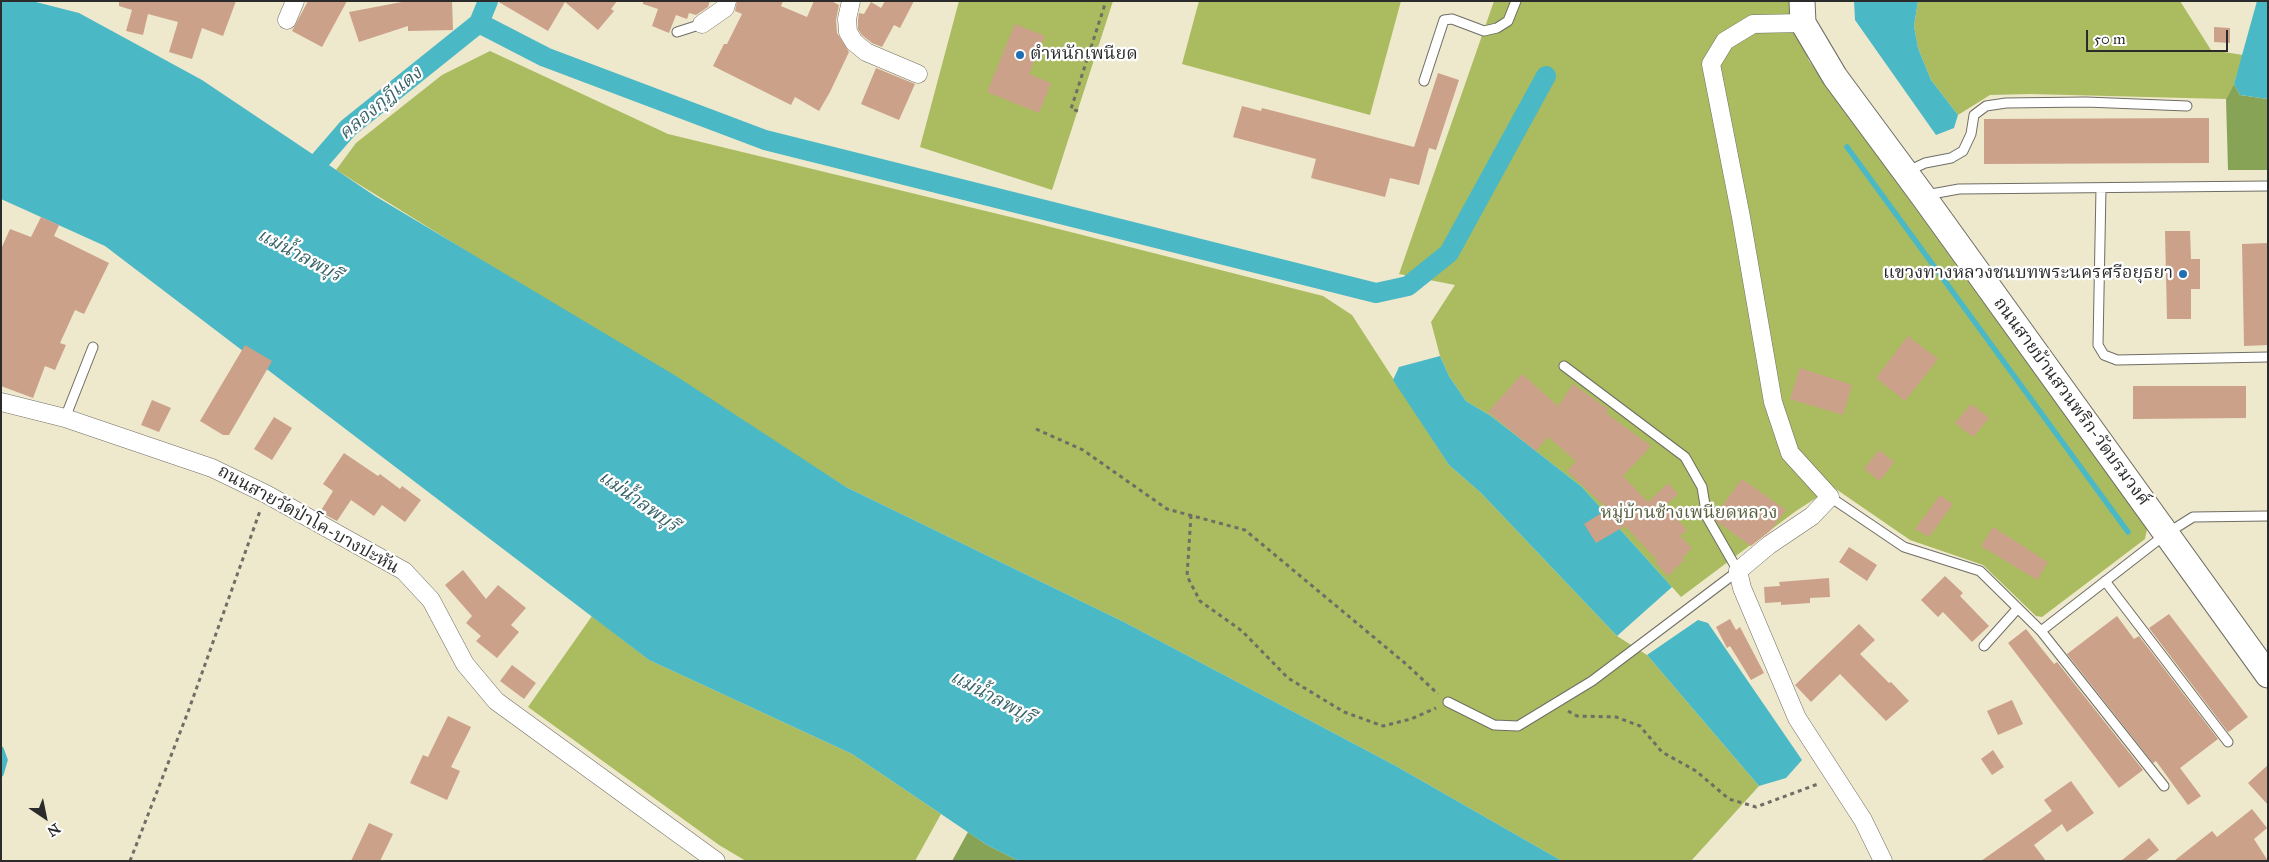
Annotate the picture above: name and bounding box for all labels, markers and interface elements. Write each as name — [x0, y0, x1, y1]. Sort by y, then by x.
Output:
scale bar — [2089, 20, 2232, 52]
text: 50 m — [2094, 30, 2126, 48]
place label: ตำหนักเพนียด — [1030, 44, 1138, 66]
marker: ตำหนักเพนียด — [1014, 49, 1026, 61]
water label: คลองกุฎีแดง — [335, 63, 427, 145]
water label: แม่น้ำลพบุรี — [253, 224, 345, 288]
place label: แขวงทางหลวงชนบทพระนครศรีอยุธยา — [1883, 263, 2173, 285]
marker: แขวงทางหลวงชนบทพระนครศรีอยุธยา — [2177, 268, 2189, 280]
street label: ถนนสายบ้านสวนพริก-วัดบรมวงศ์ — [1988, 293, 2154, 511]
street label: ถนนสายวัดป่าโค-บางปะหัน — [213, 461, 403, 579]
water label: แม่น้ำลพบุรี — [594, 466, 682, 538]
park label: หมู่บ้านช้างเพนียดหลวง — [1601, 503, 1777, 525]
water label: แม่น้ำลพบุรี — [946, 666, 1038, 730]
north arrow — [20, 792, 70, 842]
text: N — [44, 819, 63, 840]

